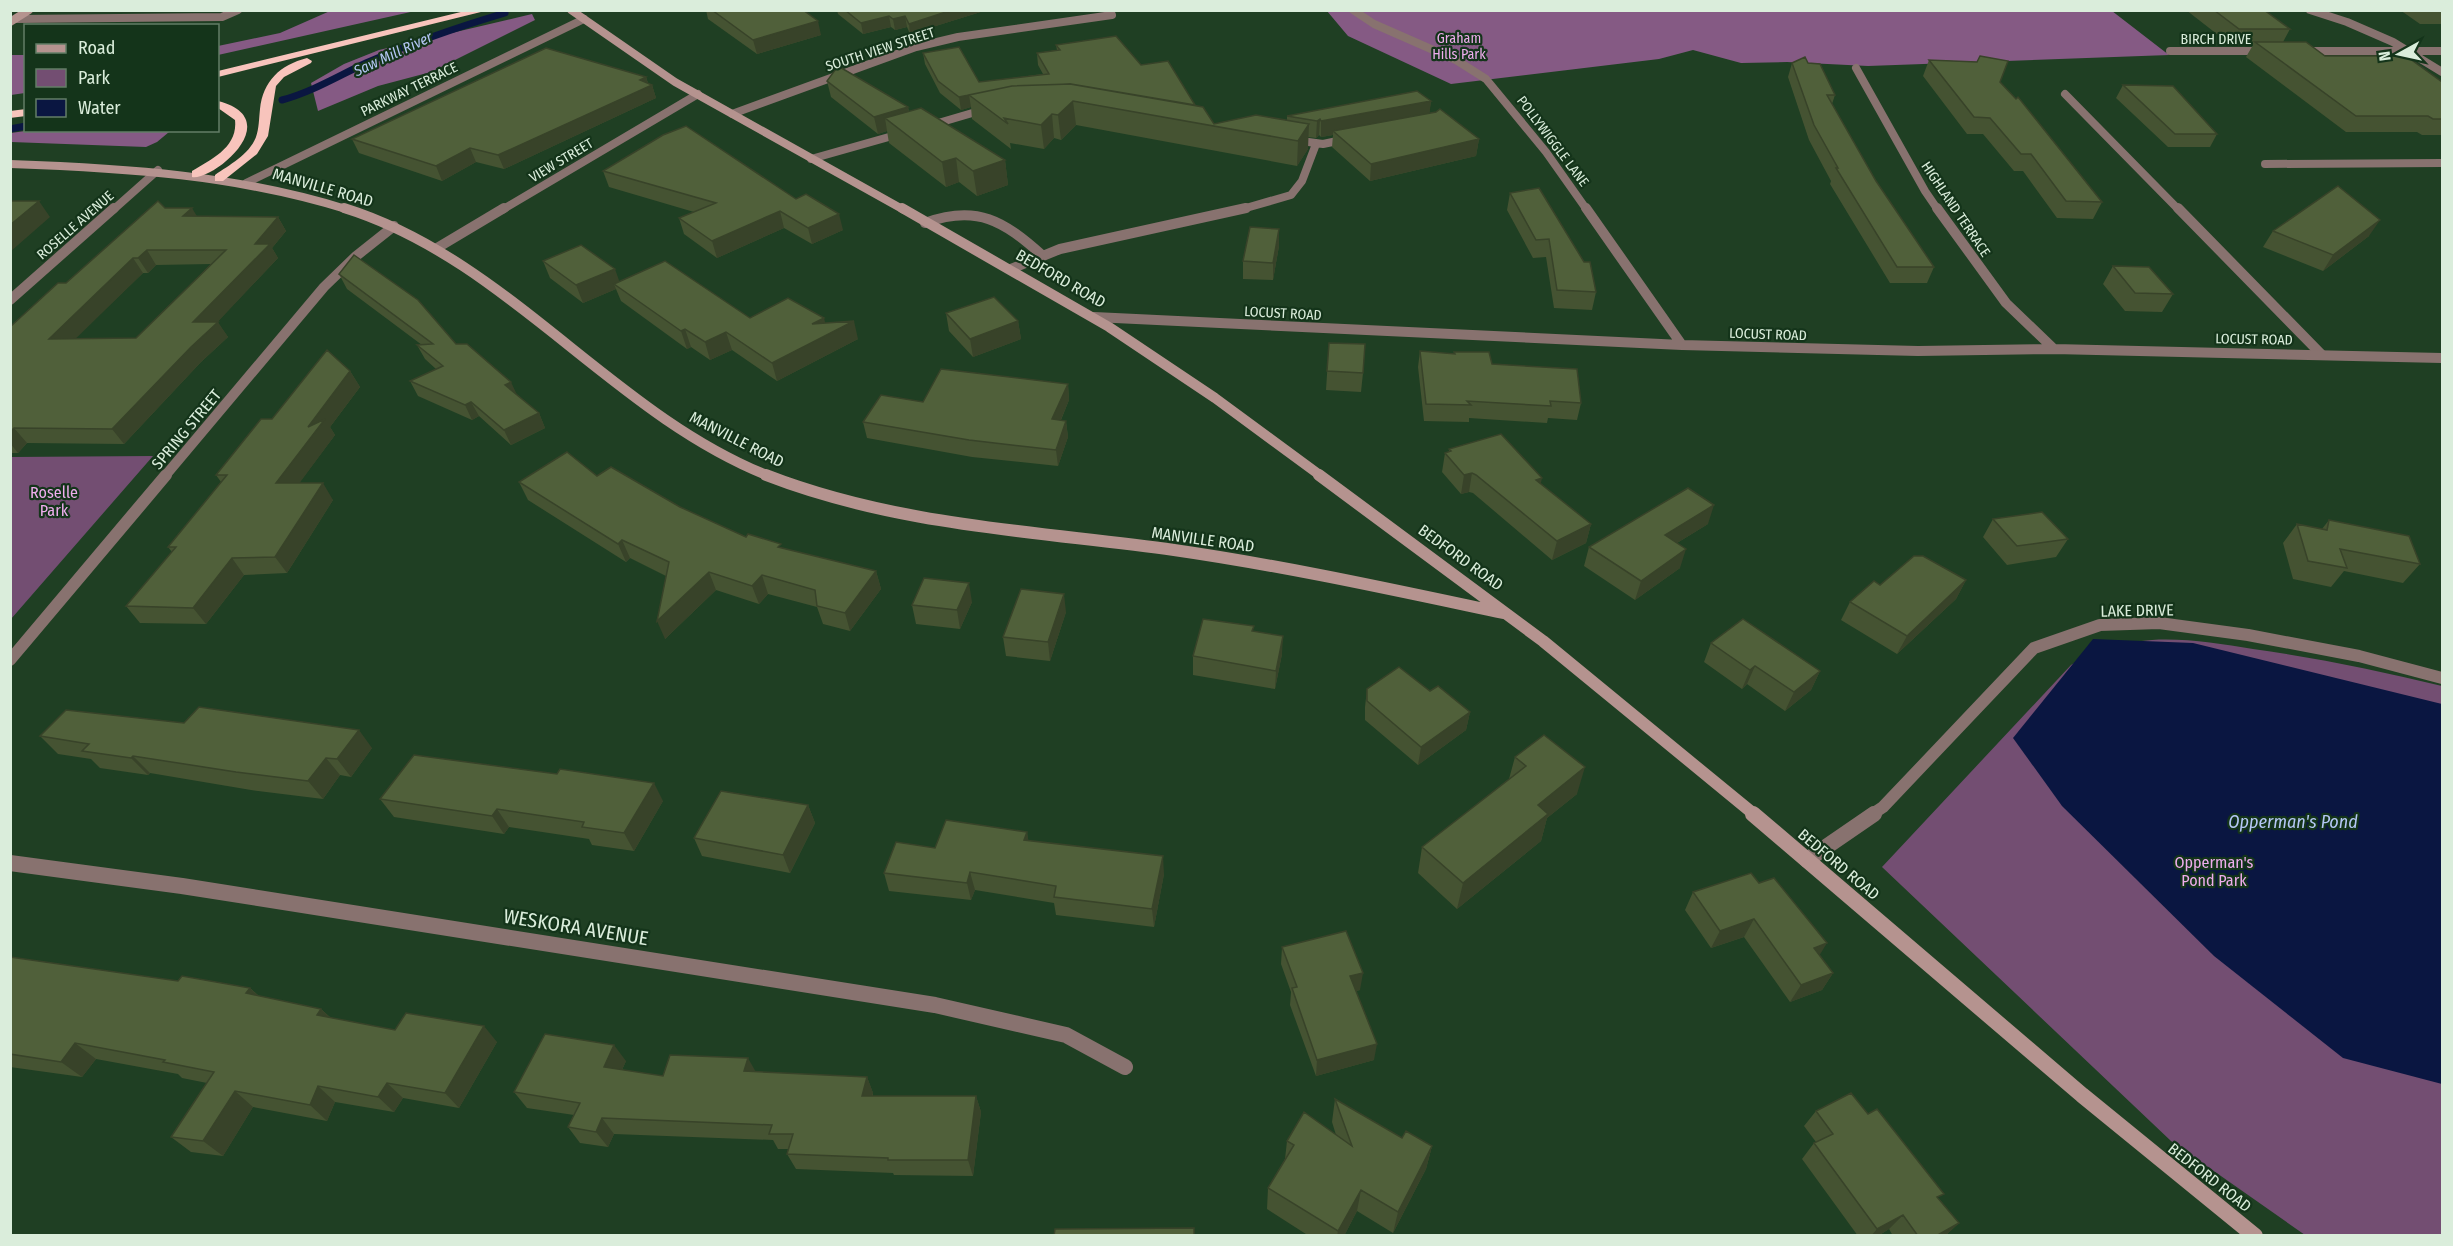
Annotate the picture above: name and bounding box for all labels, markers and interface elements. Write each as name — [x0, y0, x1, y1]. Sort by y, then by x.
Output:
legend — [24, 24, 219, 132]
street label: SOUTH VIEW STREET — [823, 24, 937, 75]
north arrow — [2369, 24, 2429, 84]
water label: Saw Mill River — [350, 28, 436, 81]
park label: Graham Hills Park — [1432, 30, 1486, 63]
street label: BIRCH DRIVE — [2181, 31, 2252, 48]
text: Road — [78, 37, 115, 59]
text: N — [2375, 50, 2395, 62]
street label: PARKWAY TERRACE — [358, 58, 461, 120]
text: Park — [78, 67, 111, 89]
street label: POLLYWIGGLE LANE — [1513, 93, 1592, 190]
text: Water — [78, 97, 121, 119]
street label: VIEW STREET — [526, 134, 597, 186]
street label: HIGHLAND TERRACE — [1917, 158, 1994, 261]
street label: MANVILLE ROAD — [271, 164, 375, 211]
street label: ROSELLE AVENUE — [33, 187, 118, 263]
street label: BEDFORD ROAD — [1013, 245, 1109, 312]
street label: LOCUST ROAD — [1244, 303, 1322, 324]
street label: LOCUST ROAD — [1729, 325, 1807, 344]
street label: LOCUST ROAD — [2215, 330, 2293, 349]
street label: SPRING STREET — [148, 385, 226, 473]
street label: MANVILLE ROAD — [686, 407, 787, 471]
park label: Roselle Park — [30, 483, 78, 520]
street label: BEDFORD ROAD — [1415, 520, 1507, 595]
street label: MANVILLE ROAD — [1150, 523, 1255, 556]
street label: LAKE DRIVE — [2100, 600, 2174, 621]
water label: Opperman's Pond — [2228, 811, 2358, 833]
street label: BEDFORD ROAD — [1794, 825, 1883, 904]
park label: Opperman's Pond Park — [2175, 853, 2254, 890]
street label: WESKORA AVENUE — [502, 904, 650, 950]
street label: BEDFORD ROAD — [2164, 1139, 2255, 1216]

